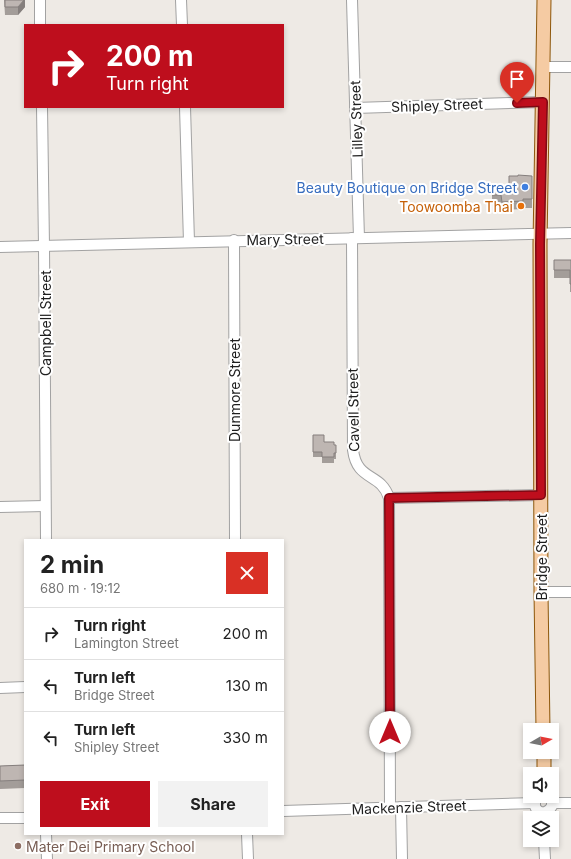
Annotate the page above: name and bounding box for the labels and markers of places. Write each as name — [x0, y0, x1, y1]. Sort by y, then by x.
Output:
pin — [500, 62, 534, 103]
place label: Beauty Boutique on Bridge Street — [297, 179, 517, 196]
marker: Beauty Boutique on Bridge Street — [520, 182, 530, 192]
place label: Toowoomba Thai — [399, 198, 513, 215]
marker: Toowoomba Thai — [516, 201, 526, 211]
place label: Mater Dei Primary School — [26, 838, 195, 855]
marker: Mater Dei Primary School — [13, 841, 23, 851]

